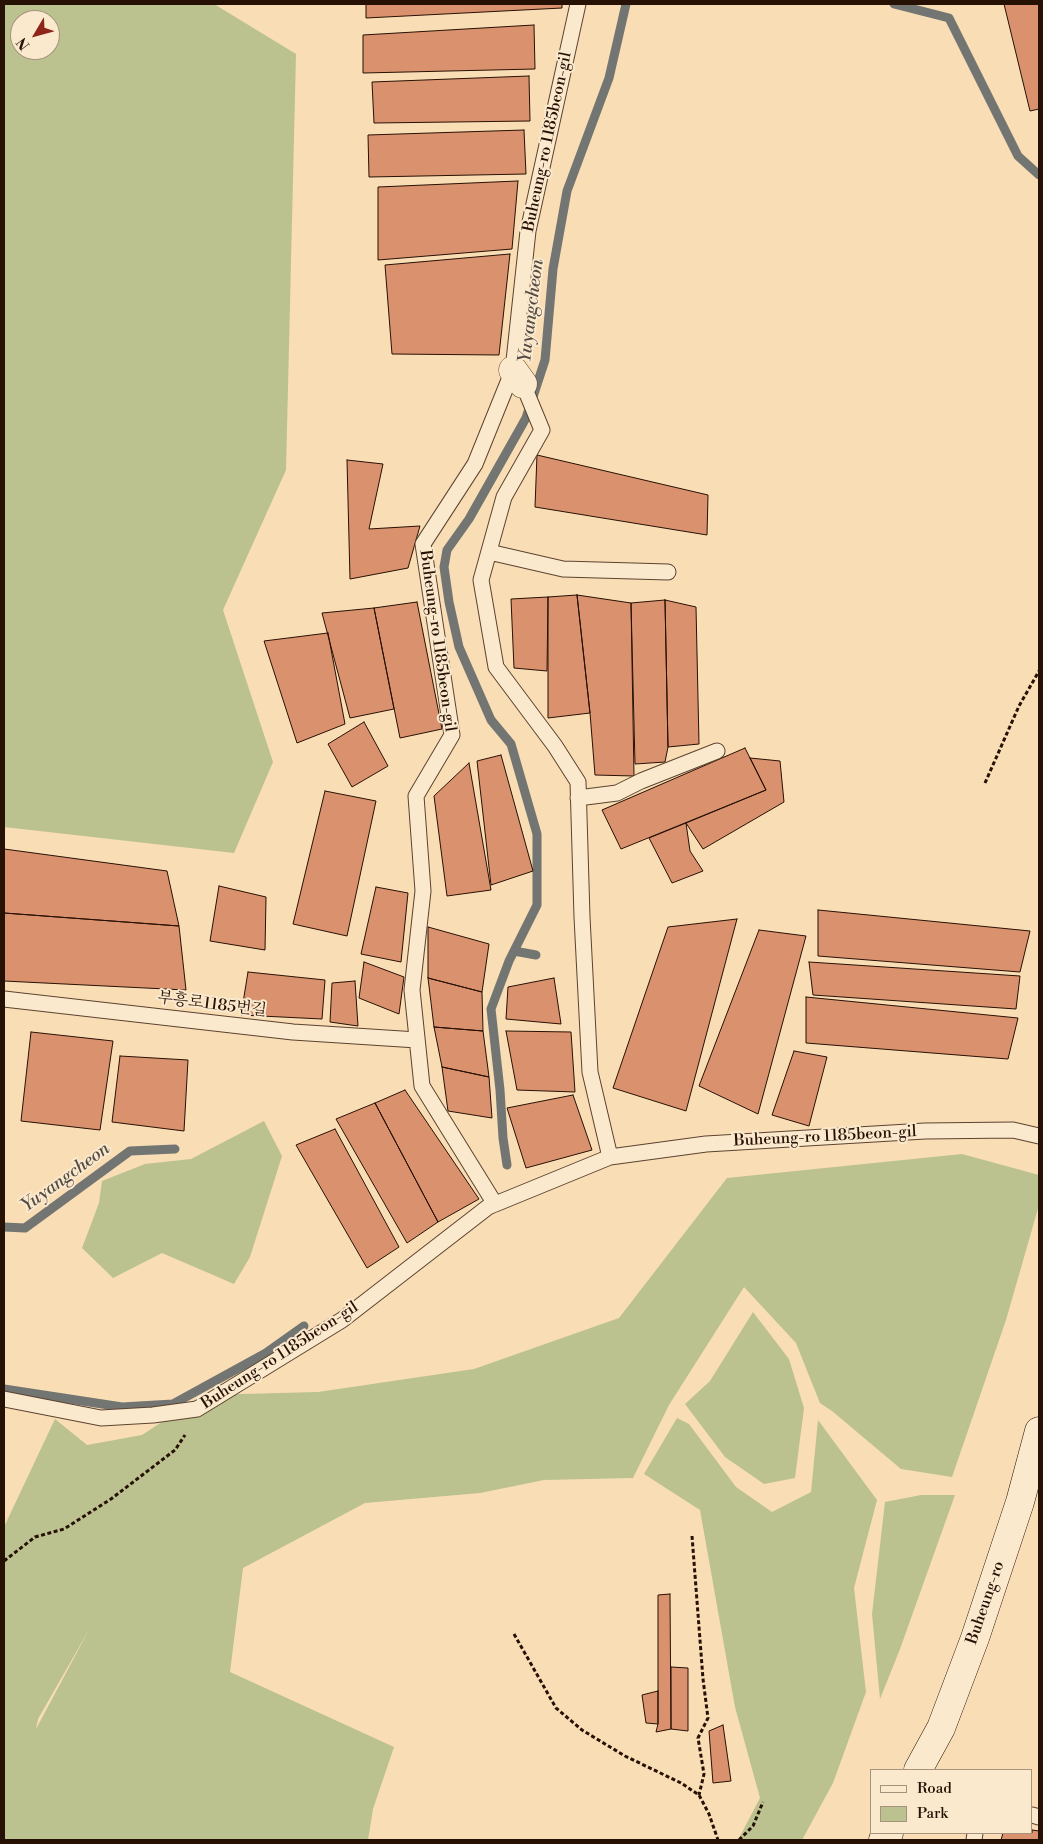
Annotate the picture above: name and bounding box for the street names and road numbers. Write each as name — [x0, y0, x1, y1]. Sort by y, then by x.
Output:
street label: Buheung-ro 1185beon-gil — [520, 50, 576, 234]
street label: Buheung-ro 1185beon-gil — [415, 549, 459, 733]
street label: 부흥로1185번길 — [156, 989, 268, 1021]
street label: Buheung-ro 1185beon-gil — [733, 1123, 917, 1151]
street label: Buheung-ro 1185beon-gil — [198, 1298, 362, 1414]
street label: Buheung-ro — [963, 1559, 1009, 1647]

